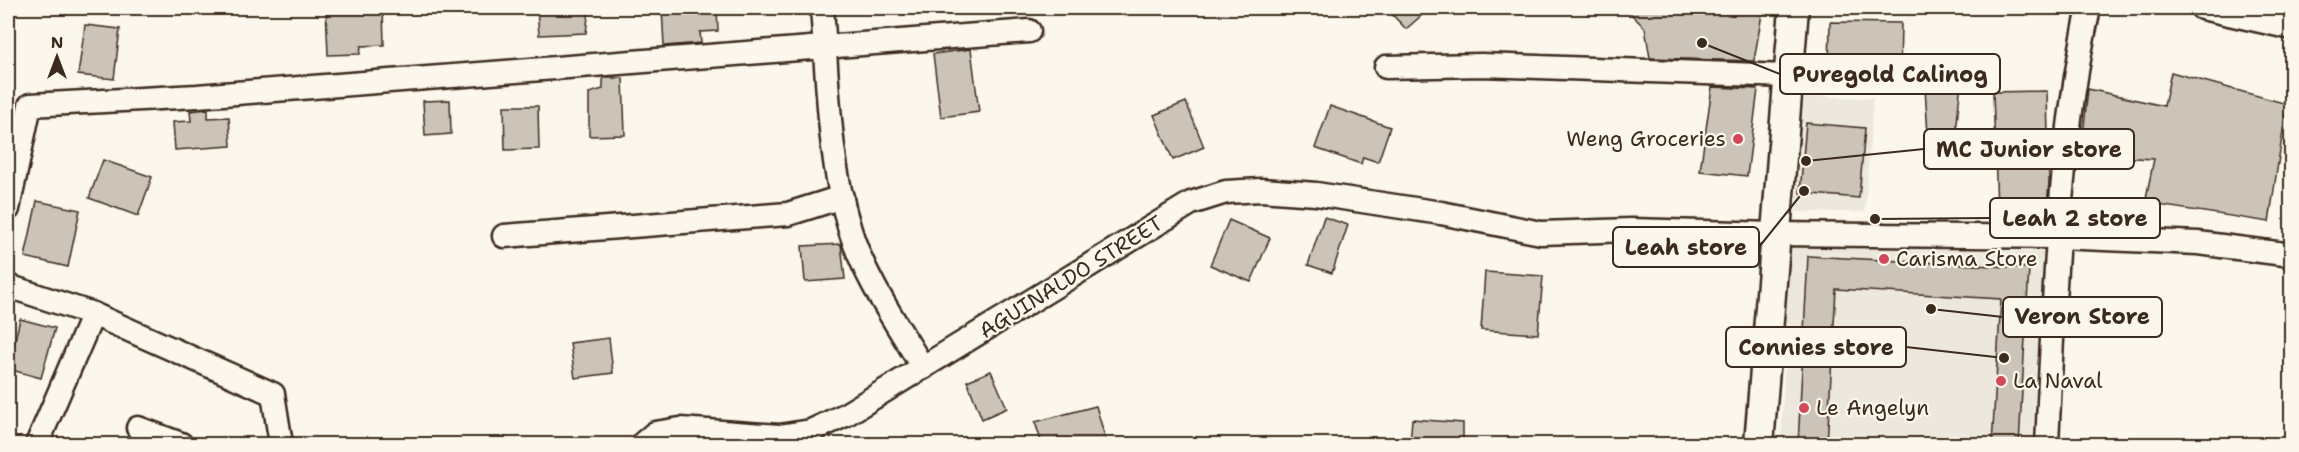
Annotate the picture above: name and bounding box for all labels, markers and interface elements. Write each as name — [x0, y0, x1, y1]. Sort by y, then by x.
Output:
north arrow — [27, 27, 87, 87]
text: N — [51, 32, 63, 53]
callout: Puregold Calinog — [1780, 54, 2000, 94]
text: Puregold Calinog — [1792, 60, 1988, 89]
place label: Weng Groceries — [1566, 125, 1726, 153]
callout: MC Junior store — [1924, 129, 2134, 169]
marker: Weng Groceries — [1731, 132, 1745, 146]
text: MC Junior store — [1936, 135, 2122, 164]
callout: Leah 2 store — [1990, 198, 2160, 238]
text: Leah 2 store — [2002, 204, 2148, 233]
street label: AGUINALDO STREET — [974, 209, 1168, 345]
callout: Leah store — [1613, 227, 1759, 267]
text: Leah store — [1625, 233, 1747, 262]
place label: Carisma Store — [1896, 245, 2038, 273]
marker: Carisma Store — [1877, 252, 1891, 266]
callout: Veron Store — [2003, 297, 2162, 337]
text: Veron Store — [2014, 302, 2150, 331]
callout: Connies store — [1726, 327, 1906, 367]
text: Connies store — [1738, 333, 1894, 362]
place label: La Naval — [2013, 367, 2103, 395]
marker: La Naval — [1994, 374, 2008, 388]
place label: Le Angelyn — [1816, 394, 1929, 422]
marker: Le Angelyn — [1797, 401, 1811, 415]

